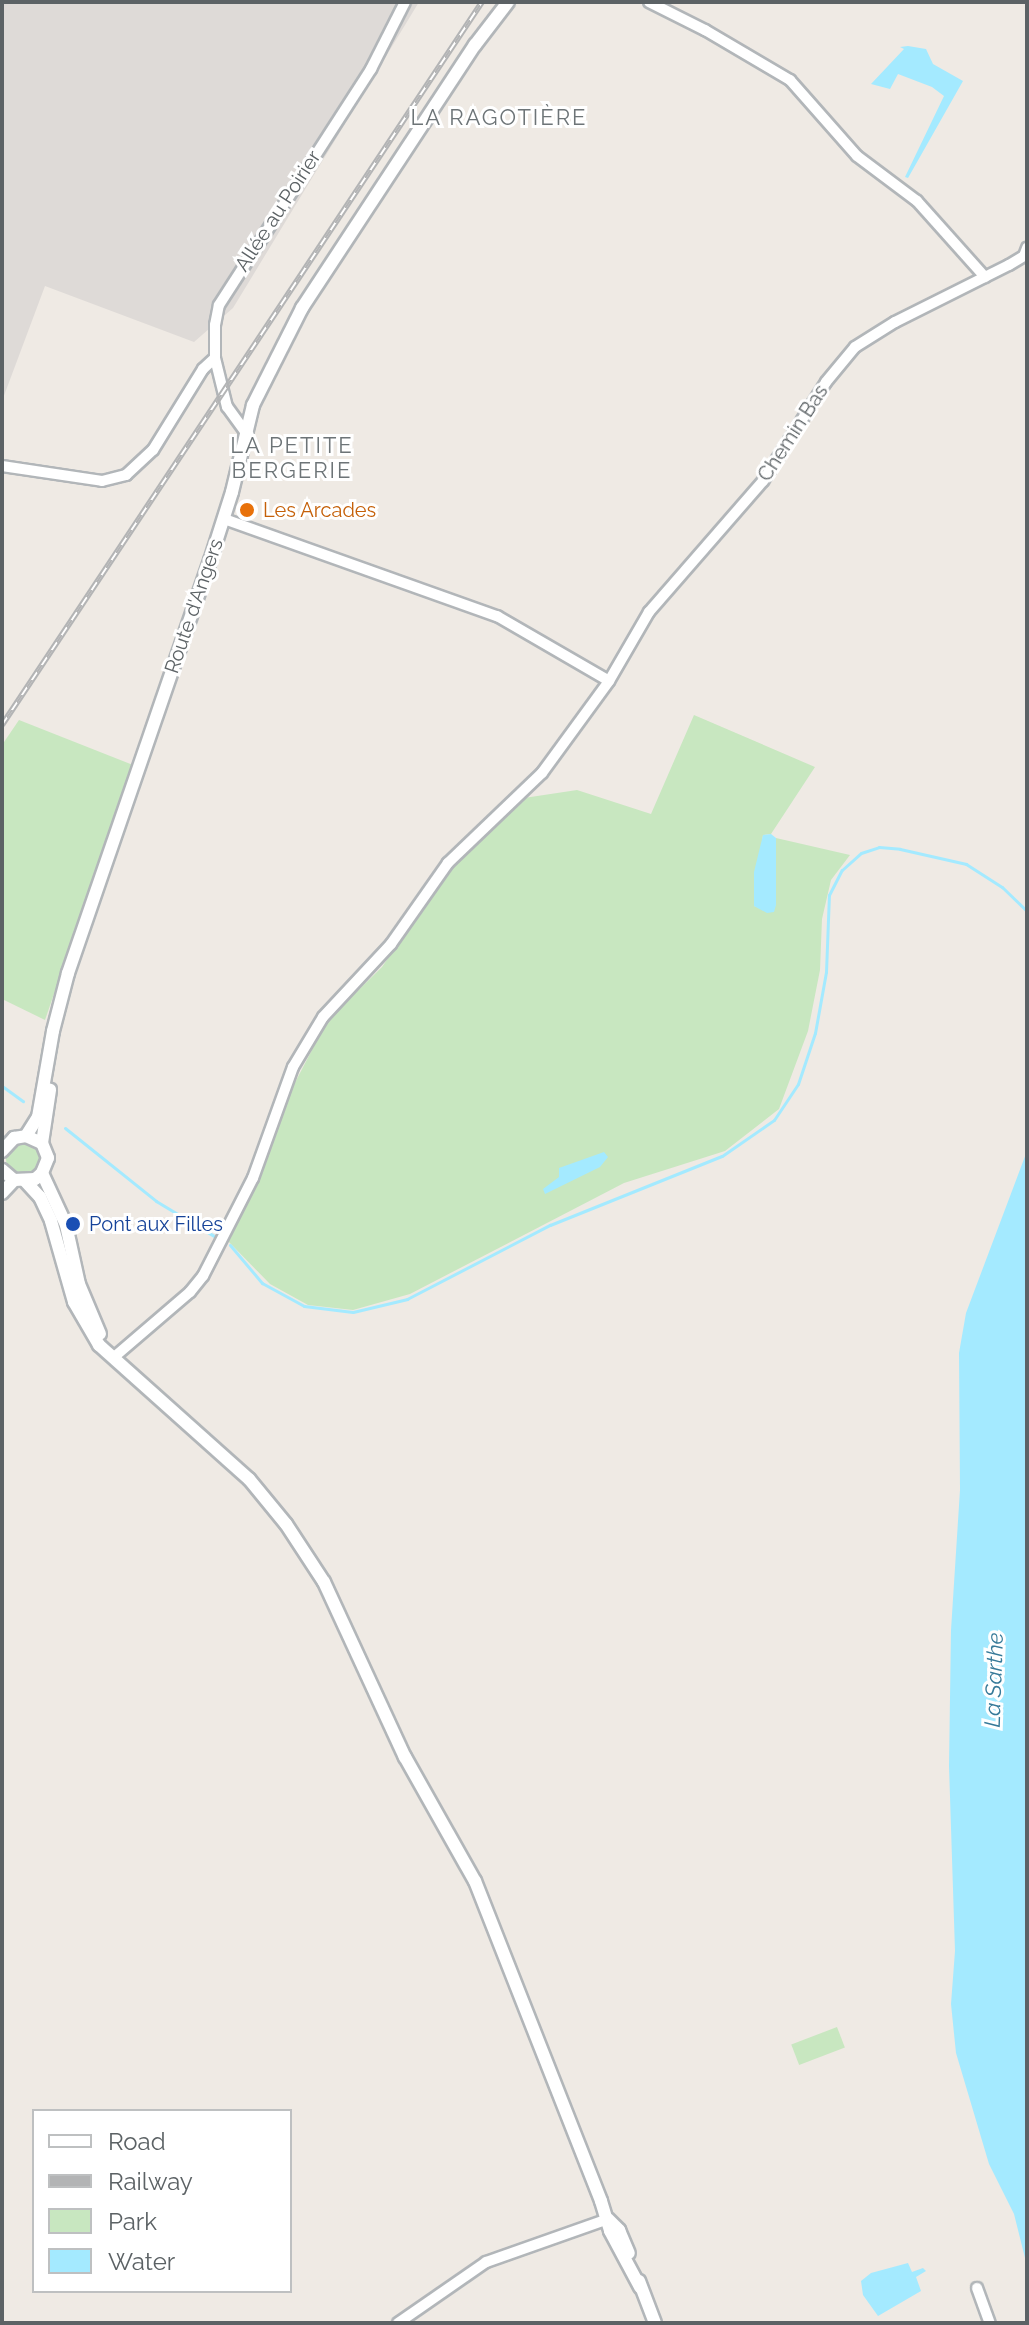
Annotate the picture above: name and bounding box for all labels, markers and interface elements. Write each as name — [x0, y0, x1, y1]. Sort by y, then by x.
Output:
district label: LA RAGOTIÈRE — [410, 105, 588, 131]
street label: Allée au Poirier — [230, 146, 326, 276]
street label: Chemin Bas — [753, 380, 833, 486]
district label: LA PETITE BERGERIE — [230, 432, 354, 484]
place label: Les Arcades — [263, 498, 377, 522]
marker: Les Arcades — [238, 501, 256, 519]
street label: Route d'Angers — [160, 535, 228, 677]
place label: Pont aux Filles — [89, 1212, 223, 1236]
marker: Pont aux Filles — [64, 1215, 82, 1233]
water label: La Sarthe — [979, 1632, 1009, 1728]
legend — [32, 2109, 292, 2293]
text: Road — [108, 2127, 166, 2156]
text: Railway — [108, 2167, 193, 2196]
text: Park — [108, 2207, 157, 2236]
text: Water — [108, 2247, 175, 2276]

